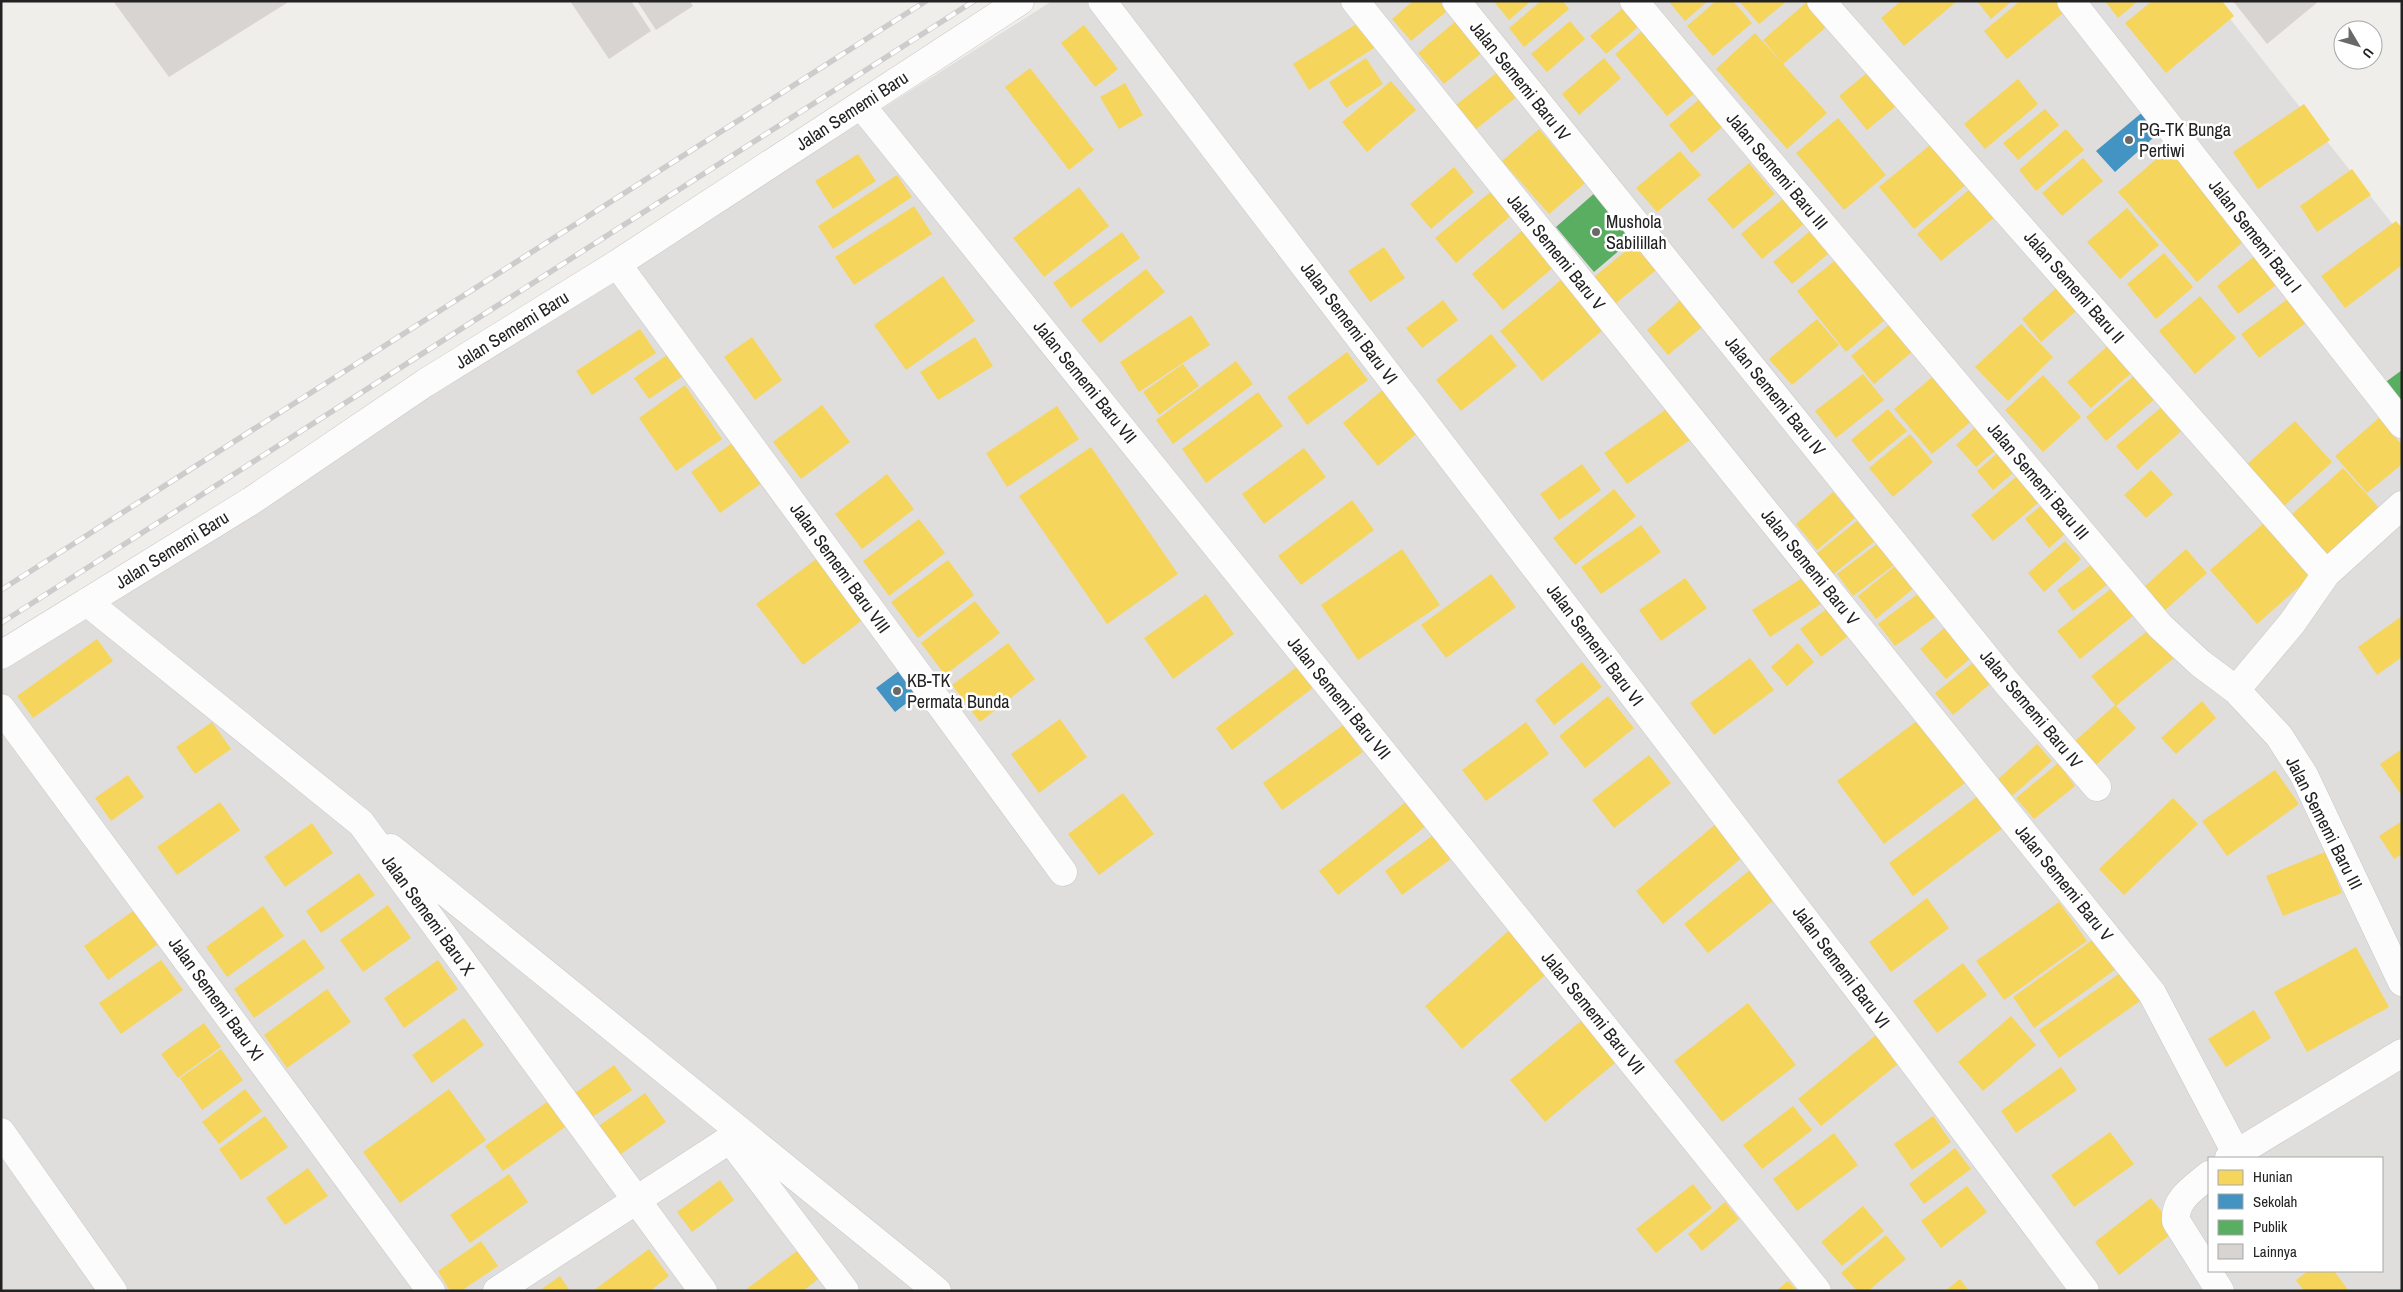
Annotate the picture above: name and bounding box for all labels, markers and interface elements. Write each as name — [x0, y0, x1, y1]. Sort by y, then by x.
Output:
street label: Jalan Sememi Baru IV — [1464, 15, 1577, 146]
north arrow — [2333, 20, 2383, 70]
text: U — [2359, 44, 2378, 62]
street label: Jalan Sememi Baru — [791, 65, 913, 156]
street label: Jalan Sememi Baru III — [1721, 107, 1834, 235]
place label: PG-TK Bunga Pertiwi — [2139, 117, 2231, 163]
marker: PG-TK Bunga Pertiwi — [2123, 134, 2135, 146]
street label: Jalan Sememi Baru I — [2203, 174, 2308, 298]
street label: Jalan Sememi Baru V — [1501, 188, 1611, 315]
place label: Mushola Sabilillah — [1606, 209, 1667, 255]
street label: Jalan Sememi Baru II — [2018, 225, 2130, 348]
marker: Mushola Sabilillah — [1590, 226, 1602, 238]
street label: Jalan Sememi Baru VI — [1295, 256, 1404, 389]
street label: Jalan Sememi Baru — [450, 285, 573, 375]
street label: Jalan Sememi Baru VII — [1028, 315, 1143, 449]
street label: Jalan Sememi Baru IV — [1719, 330, 1832, 461]
street label: Jalan Sememi Baru III — [1982, 417, 2095, 545]
street label: Jalan Sememi Baru VIII — [784, 497, 896, 638]
street label: Jalan Sememi Baru V — [1755, 503, 1865, 630]
street label: Jalan Sememi Baru — [110, 505, 233, 595]
street label: Jalan Sememi Baru VI — [1541, 578, 1650, 711]
street label: Jalan Sememi Baru VII — [1282, 631, 1397, 765]
street label: Jalan Sememi Baru IV — [1974, 644, 2089, 773]
place label: KB-TK Permata Bunda — [907, 668, 1010, 714]
marker: KB-TK Permata Bunda — [891, 685, 903, 697]
street label: Jalan Sememi Baru III — [2280, 752, 2369, 894]
street label: Jalan Sememi Baru V — [2009, 819, 2119, 946]
street label: Jalan Sememi Baru X — [376, 849, 481, 980]
street label: Jalan Sememi Baru VI — [1787, 900, 1896, 1033]
street label: Jalan Sememi Baru XI — [163, 932, 270, 1066]
street label: Jalan Sememi Baru VII — [1536, 946, 1651, 1080]
legend — [2208, 1157, 2383, 1272]
text: Hunian — [2253, 1166, 2293, 1187]
text: Sekolah — [2253, 1191, 2297, 1212]
text: Publik — [2253, 1216, 2288, 1237]
text: Lainnya — [2253, 1241, 2297, 1262]

